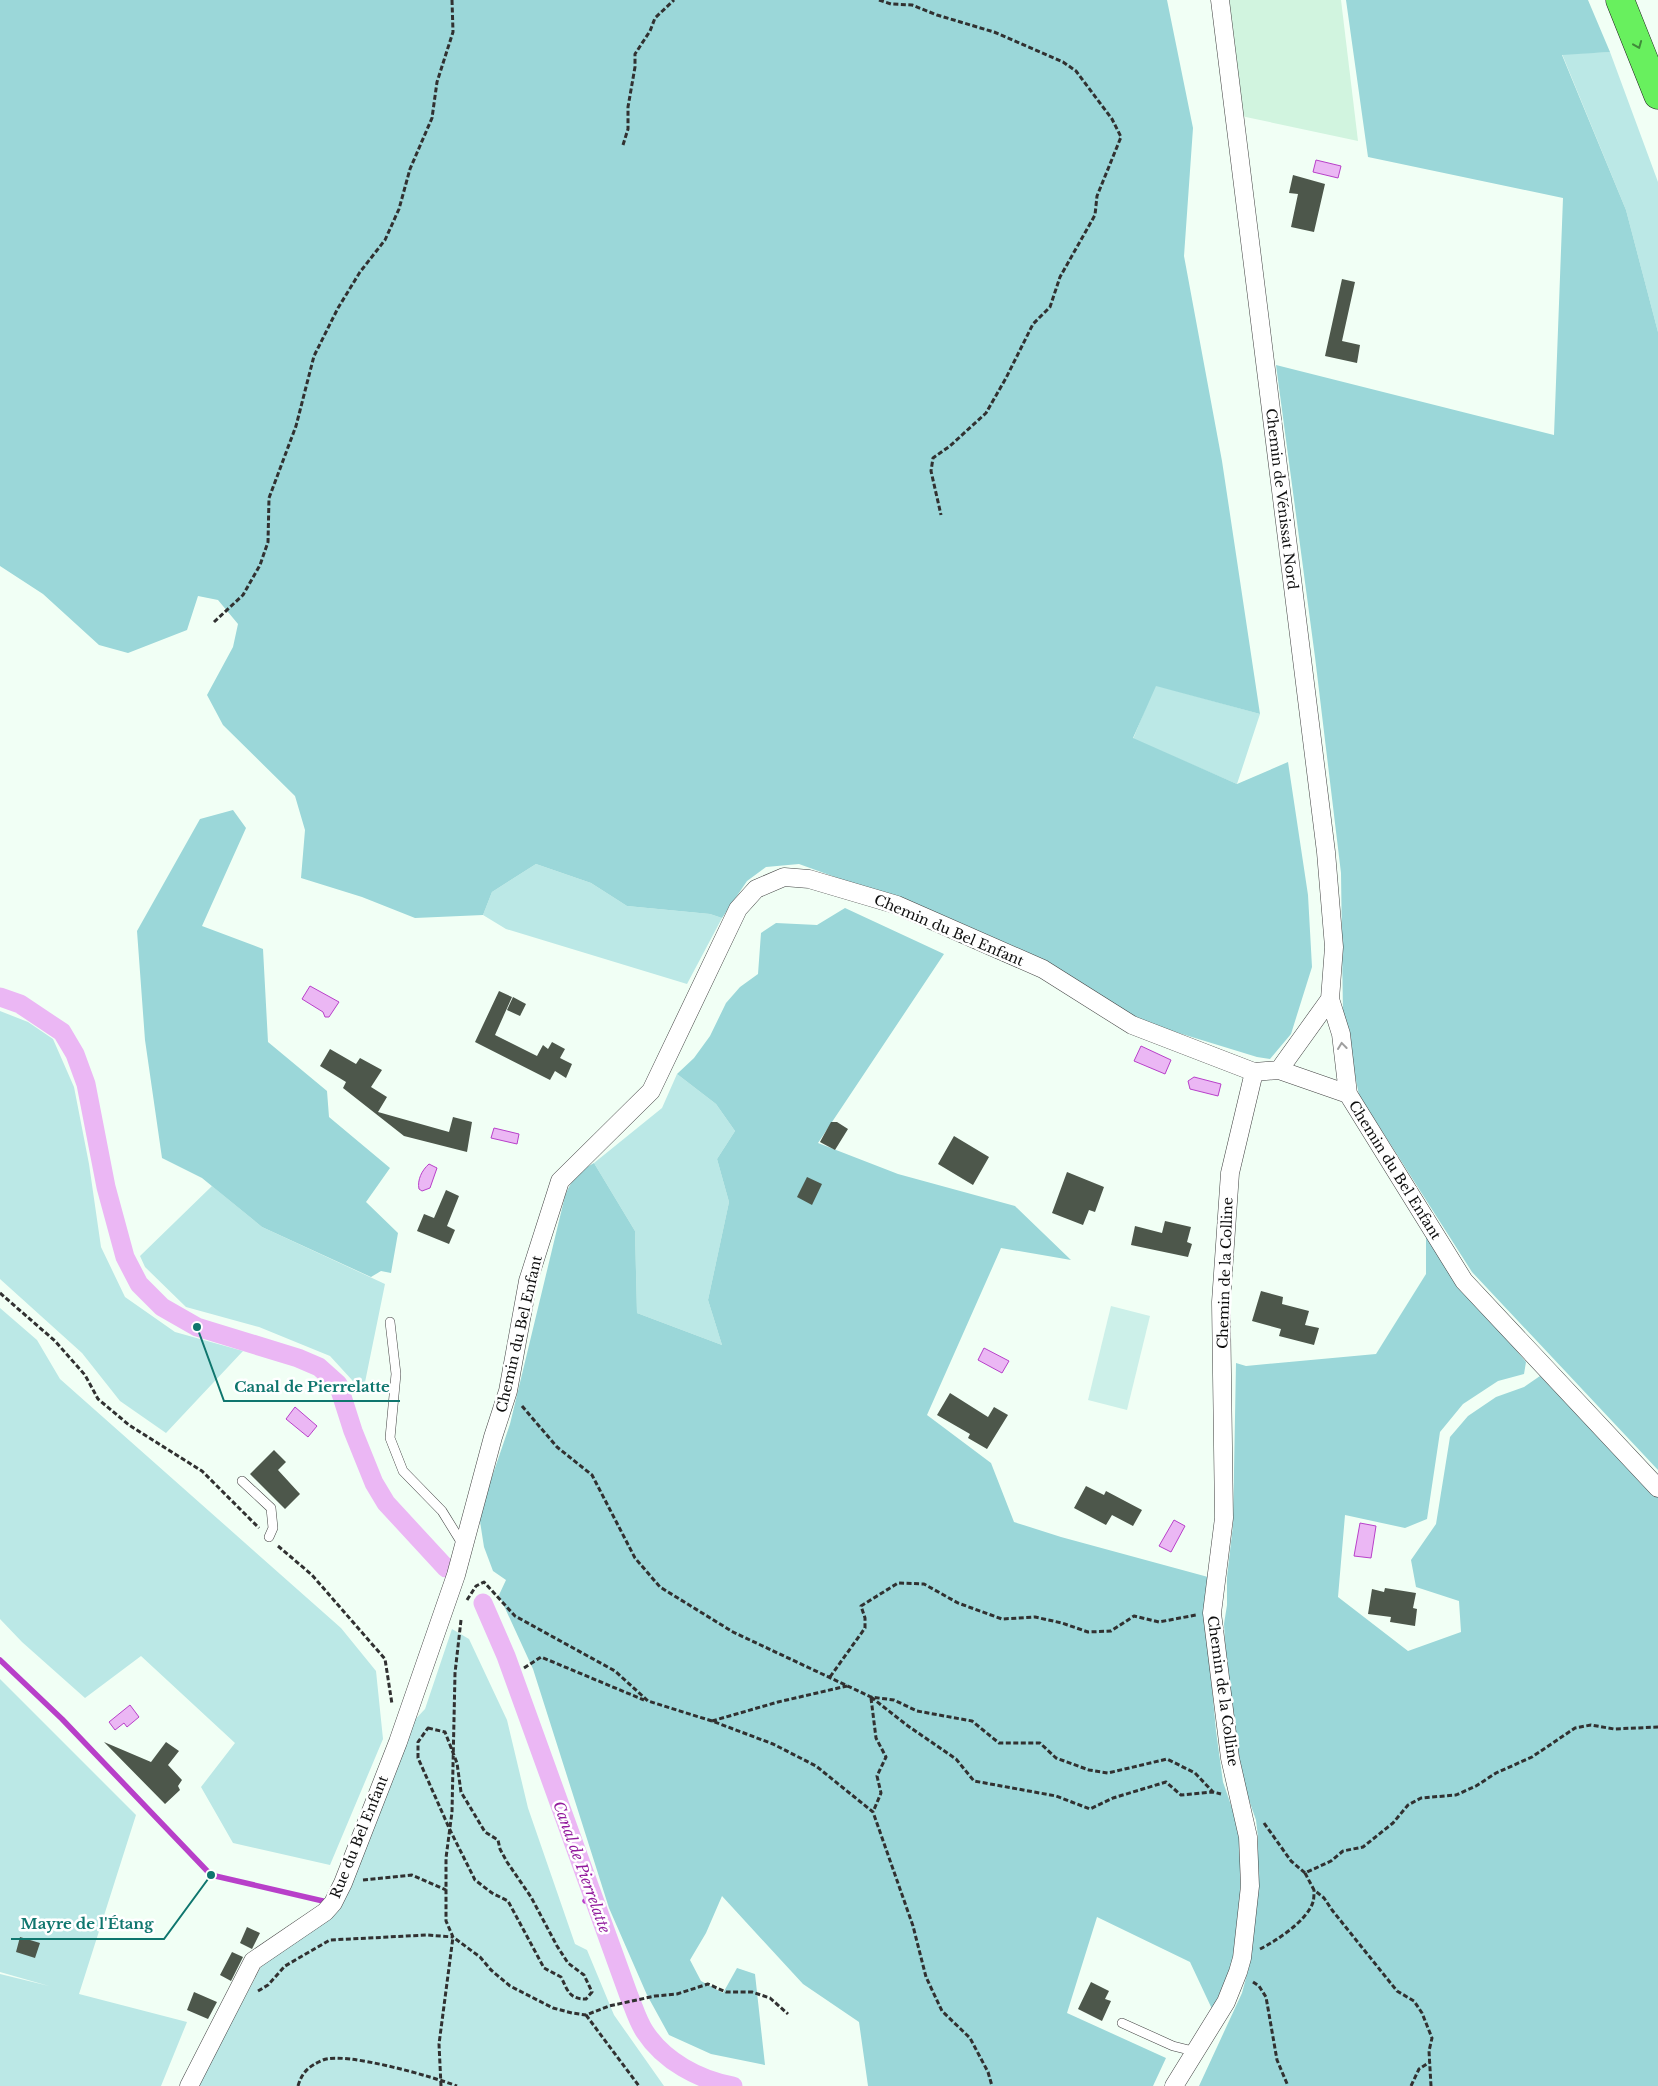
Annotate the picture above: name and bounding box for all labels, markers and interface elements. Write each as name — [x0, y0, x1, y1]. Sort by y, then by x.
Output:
one-way arrow — [1632, 40, 1642, 49]
street label: Chemin de Vénissat Nord — [1262, 407, 1302, 591]
street label: Chemin du Bel Enfant — [871, 890, 1027, 970]
one-way arrow — [1337, 1042, 1348, 1050]
street label: Chemin du Bel Enfant — [1345, 1097, 1446, 1244]
street label: Chemin de la Colline — [1213, 1197, 1237, 1349]
street label: Chemin du Bel Enfant — [492, 1253, 546, 1414]
callout: Canal de Pierrelatte — [224, 1371, 400, 1401]
text: Canal de Pierrelatte — [234, 1377, 390, 1396]
street label: Chemin de la Colline — [1204, 1615, 1242, 1767]
street label: Rue du Bel Enfant — [326, 1772, 392, 1901]
water label: Canal de Pierrelatte — [549, 1798, 615, 1936]
callout: Mayre de l'Étang — [11, 1909, 164, 1939]
text: Mayre de l'Étang — [21, 1914, 154, 1933]

